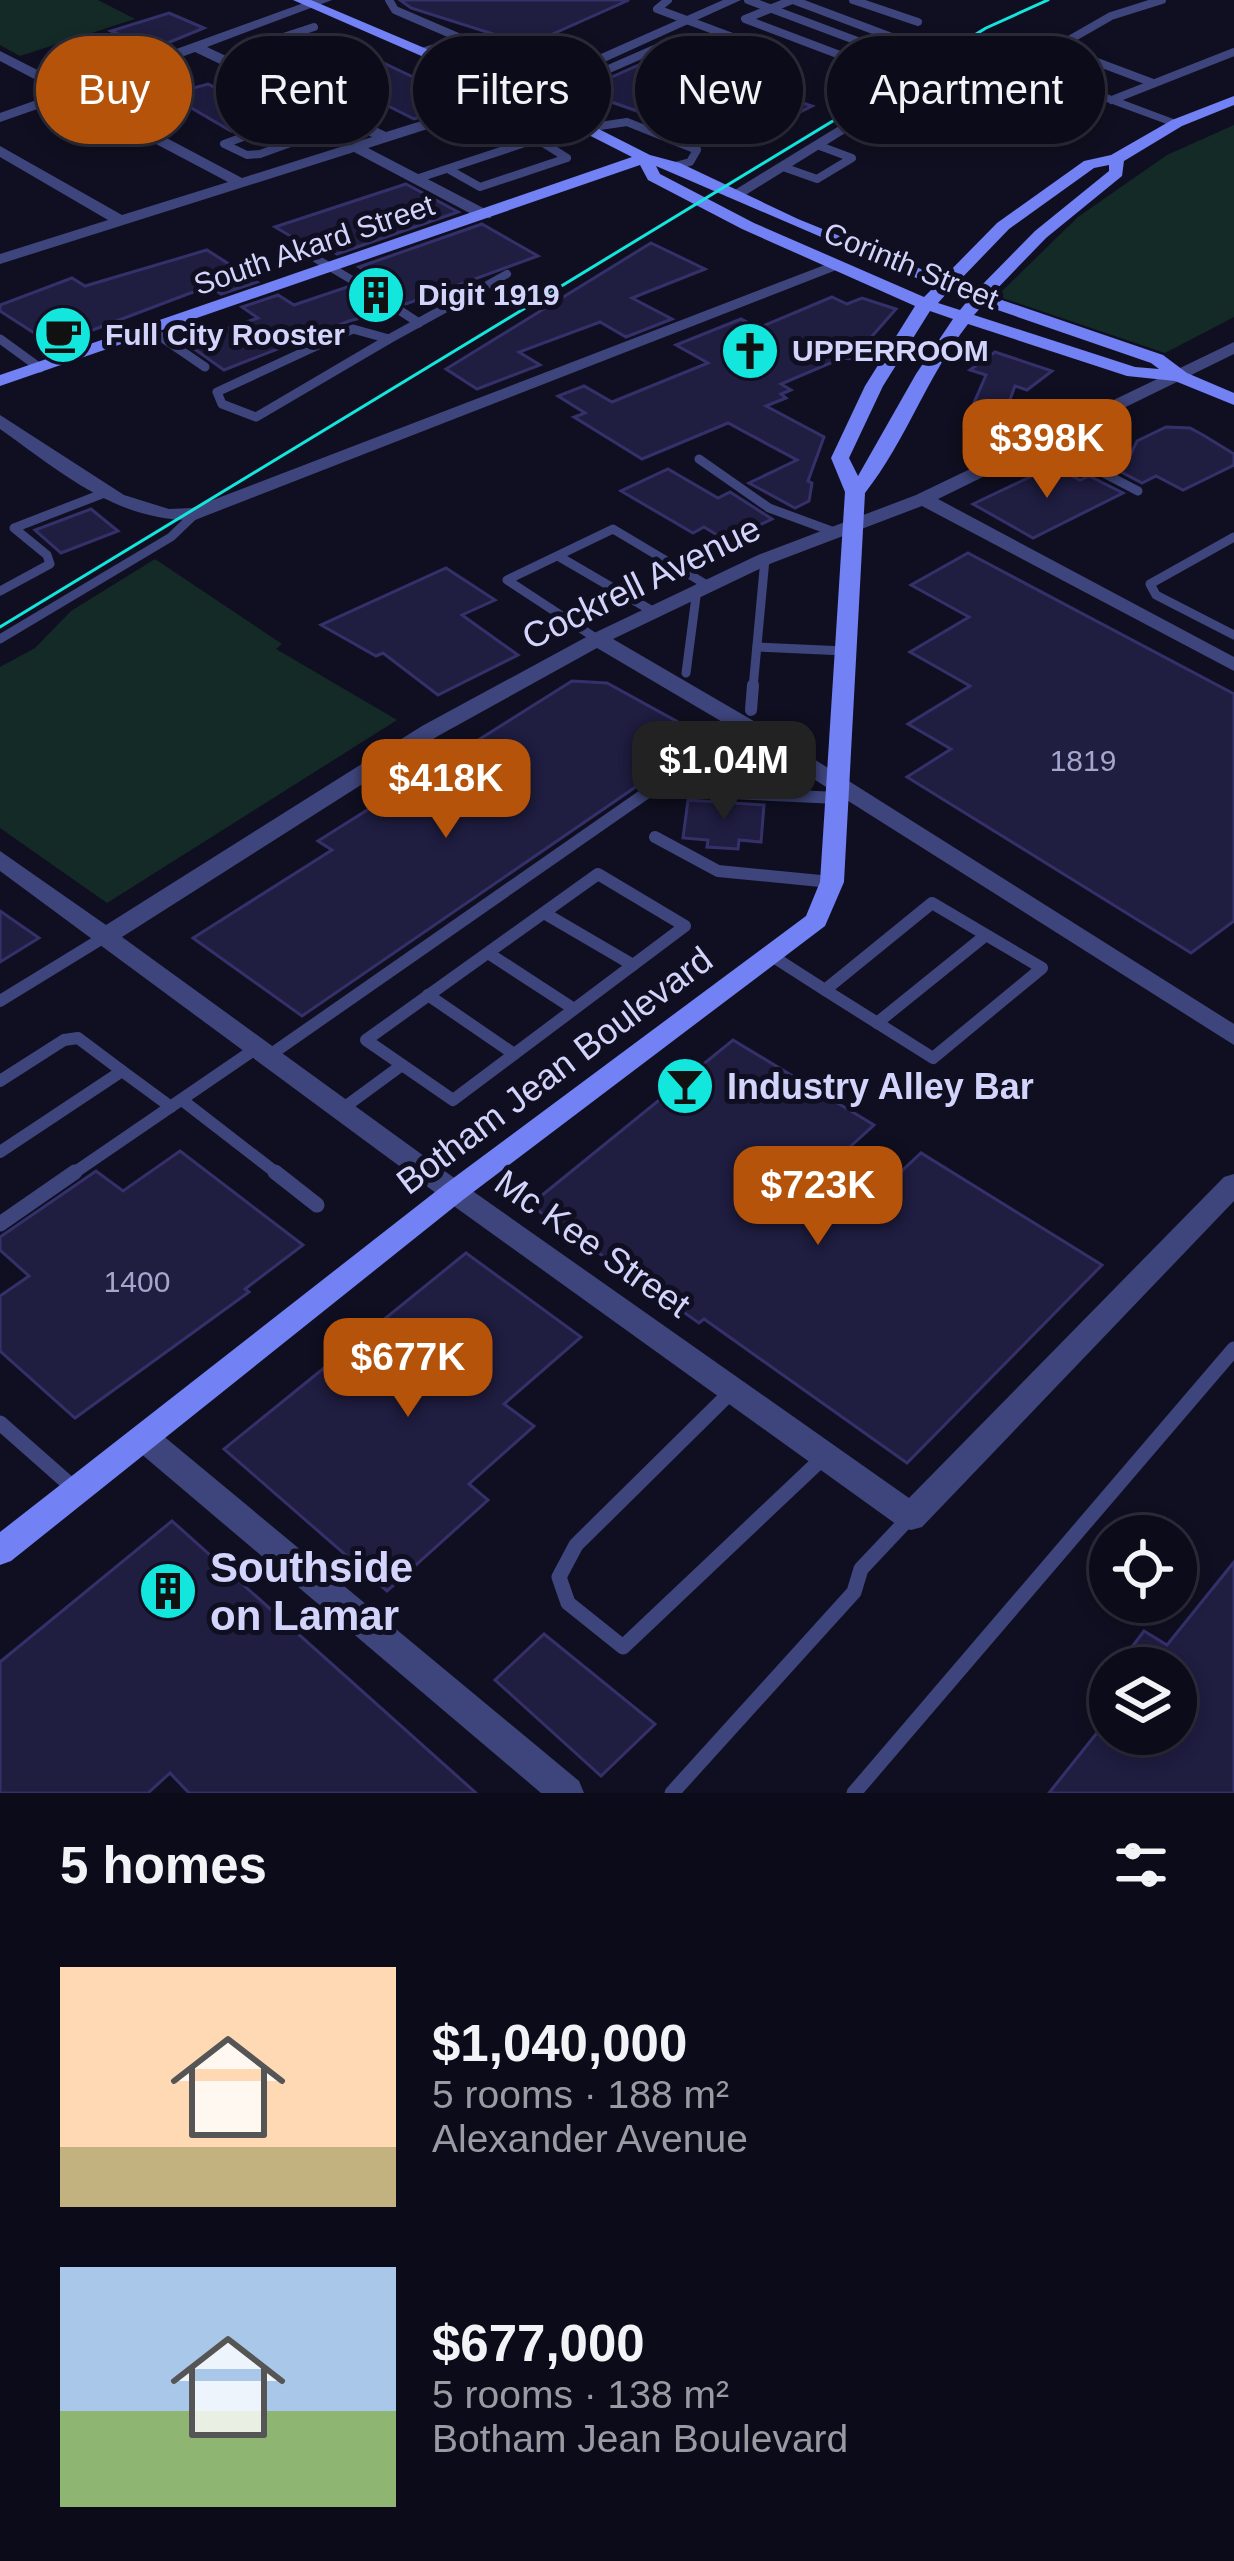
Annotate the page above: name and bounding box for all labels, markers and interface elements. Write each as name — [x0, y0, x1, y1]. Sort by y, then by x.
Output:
chip: Buy — [36, 36, 192, 144]
chip: Rent — [216, 36, 389, 144]
chip: Filters — [413, 36, 611, 144]
chip: New — [635, 36, 803, 144]
chip: Apartment — [827, 36, 1105, 144]
street label: South Akard Street — [189, 188, 439, 301]
street label: Corinth Street — [819, 216, 1004, 316]
building icon: Digit 1919 — [345, 264, 407, 326]
place label: Digit 1919 — [418, 278, 560, 311]
cafe icon: Full City Rooster — [32, 304, 94, 366]
place label: Full City Rooster — [105, 318, 345, 351]
church icon: UPPERROOM — [719, 320, 781, 382]
place label: UPPERROOM — [792, 334, 989, 367]
pin: $398K — [963, 399, 1131, 501]
text: $398K — [990, 416, 1104, 459]
street label: Cockrell Avenue — [516, 507, 767, 658]
pin: $1.04M — [626, 721, 822, 823]
text: $1.04M — [659, 738, 789, 781]
pin: $418K — [362, 739, 530, 841]
house number: 1819 — [1050, 744, 1116, 777]
text: $418K — [389, 756, 503, 799]
street label: Botham Jean Boulevard — [389, 938, 720, 1202]
bar icon: Industry Alley Bar — [654, 1055, 716, 1117]
place label: Industry Alley Bar — [727, 1066, 1034, 1107]
pin: $723K — [734, 1146, 902, 1248]
street label: Mc Kee Street — [488, 1161, 698, 1326]
text: $723K — [761, 1163, 875, 1206]
house number: 1400 — [104, 1265, 170, 1298]
pin: $677K — [324, 1318, 492, 1420]
text: $677K — [351, 1335, 465, 1378]
map controls — [1089, 1515, 1197, 1755]
button: locate — [1089, 1515, 1197, 1623]
place label: Southside on Lamar — [210, 1544, 413, 1639]
building icon: Southside on Lamar — [137, 1560, 199, 1622]
button: layers — [1089, 1647, 1197, 1755]
icon: filters — [1108, 1832, 1174, 1898]
text: 5 homes — [60, 1837, 267, 1894]
icon: home — [156, 2015, 300, 2159]
text: $1,040,000 — [432, 2015, 687, 2072]
text: 5 rooms · 188 m² — [432, 2073, 729, 2116]
text: Alexander Avenue — [432, 2117, 748, 2160]
icon: home — [156, 2315, 300, 2459]
text: $677,000 — [432, 2315, 645, 2372]
text: 5 rooms · 138 m² — [432, 2373, 729, 2416]
text: Botham Jean Boulevard — [432, 2417, 848, 2460]

